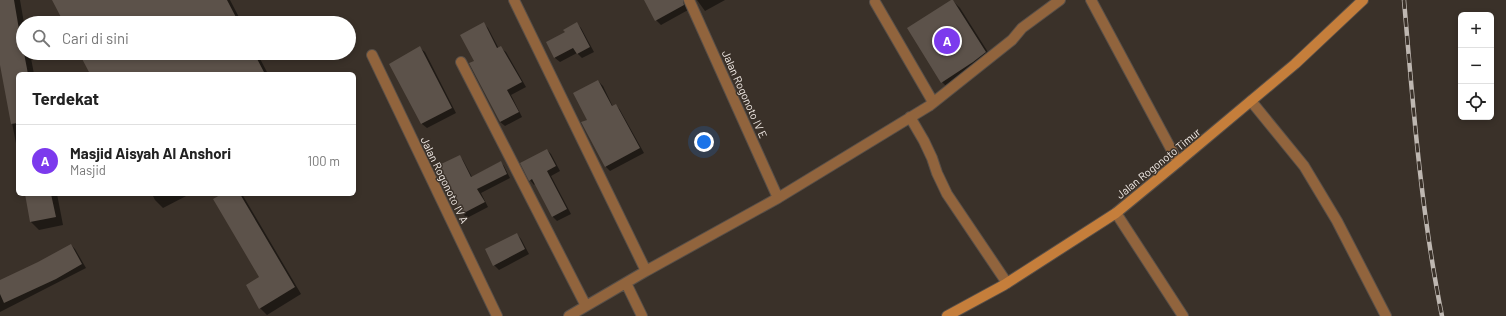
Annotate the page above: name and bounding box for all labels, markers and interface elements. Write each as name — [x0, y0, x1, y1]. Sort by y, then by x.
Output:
map controls — [1458, 12, 1494, 120]
button: + — [1458, 12, 1494, 48]
search box — [16, 16, 356, 60]
pin: A — [934, 26, 960, 56]
icon: search — [30, 27, 52, 49]
text: Cari di sini — [62, 29, 129, 47]
street label: Jalan Rogonoto IV E — [720, 48, 770, 140]
button: − — [1458, 48, 1494, 84]
button: locate — [1458, 84, 1494, 120]
text: Terdekat — [32, 88, 99, 108]
street label: Jalan Rogonoto Timur — [1113, 125, 1203, 201]
your location — [694, 132, 714, 152]
street label: Jalan Rogonoto IV A — [418, 135, 472, 226]
text: Masjid Aisyah Al Anshori — [70, 144, 231, 162]
text: A — [41, 153, 49, 169]
text: 100 m — [307, 153, 340, 169]
text: Masjid — [70, 162, 106, 178]

